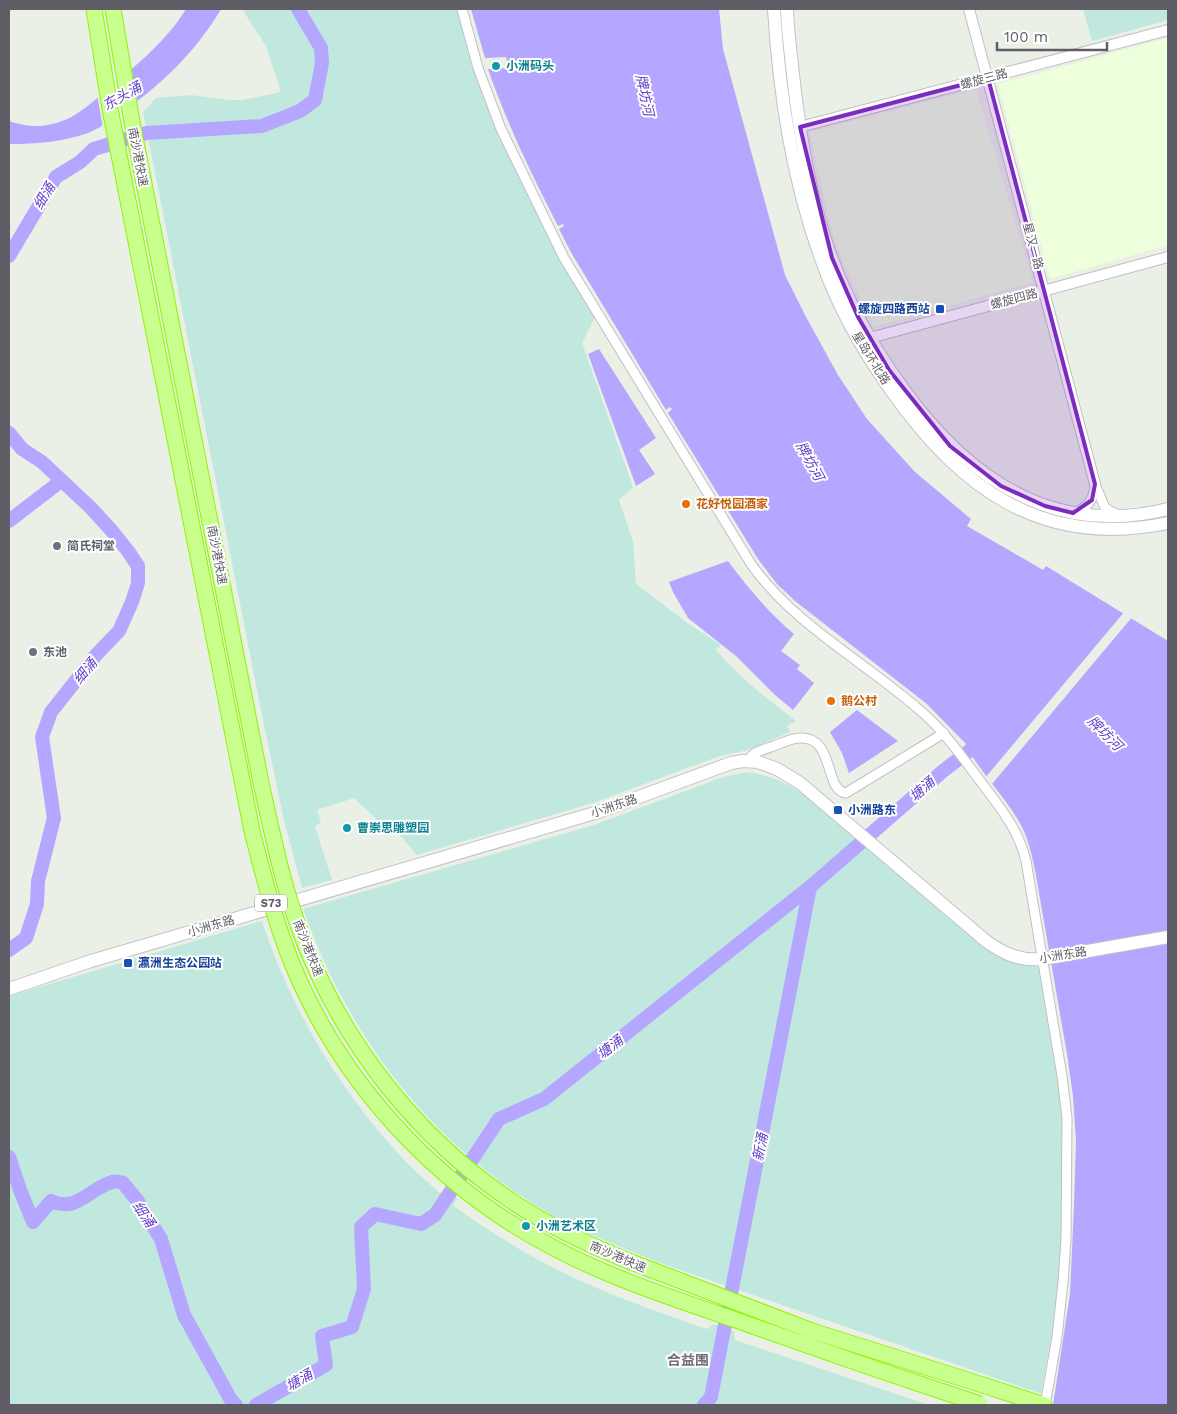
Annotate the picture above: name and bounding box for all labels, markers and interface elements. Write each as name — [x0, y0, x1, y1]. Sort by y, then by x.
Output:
scale bar — [997, 20, 1107, 52]
text: 100 m — [1004, 28, 1048, 46]
place label: 小洲码头 — [506, 59, 554, 73]
marker: 小洲码头 — [490, 60, 502, 72]
street label: 螺旋三路 — [959, 66, 1009, 92]
water label: 牌坊河 — [633, 73, 658, 120]
water label: 东头涌 — [100, 78, 146, 113]
street label: 南沙港快速 — [125, 126, 151, 188]
water label: 细涌 — [30, 178, 59, 212]
street label: 星汉一路 — [1020, 221, 1046, 271]
street label: 螺旋四路 — [989, 286, 1039, 312]
place label: 螺旋四路西站 — [858, 302, 930, 316]
marker: 螺旋四路西站 — [934, 303, 946, 315]
street label: 星岛环北路 — [849, 329, 893, 387]
water label: 牌坊河 — [793, 439, 829, 486]
place label: 花好悦园酒家 — [696, 497, 768, 511]
marker: 花好悦园酒家 — [680, 498, 692, 510]
street label: 南沙港快速 — [204, 524, 230, 586]
place label: 简氏祠堂 — [67, 539, 115, 553]
marker: 简氏祠堂 — [51, 540, 63, 552]
place label: 东池 — [43, 645, 67, 659]
marker: 东池 — [27, 646, 39, 658]
water label: 细涌 — [70, 654, 101, 687]
place label: 鹅公村 — [841, 694, 877, 708]
marker: 鹅公村 — [825, 695, 837, 707]
water label: 牌坊河 — [1084, 712, 1128, 756]
water label: 塘涌 — [906, 772, 939, 804]
street label: 小洲东路 — [589, 792, 639, 820]
place label: 小洲路东 — [848, 803, 896, 817]
marker: 小洲路东 — [832, 804, 844, 816]
place label: 曹崇思雕塑园 — [357, 821, 429, 835]
marker: 曹崇思雕塑园 — [341, 822, 353, 834]
road number: S73 — [255, 894, 287, 911]
street label: 小洲东路 — [186, 913, 236, 939]
street label: 南沙港快速 — [290, 918, 326, 978]
street label: 小洲东路 — [1038, 944, 1088, 966]
place label: 瀛洲生态公园站 — [138, 956, 222, 970]
marker: 瀛洲生态公园站 — [122, 957, 134, 969]
water label: 塘涌 — [594, 1031, 628, 1062]
water label: 新涌 — [749, 1130, 771, 1162]
water label: 细涌 — [130, 1198, 160, 1232]
place label: 小洲艺术区 — [536, 1219, 596, 1233]
marker: 小洲艺术区 — [520, 1220, 532, 1232]
street label: 南沙港快速 — [588, 1239, 648, 1275]
district label: 合益围 — [667, 1352, 709, 1368]
water label: 塘涌 — [283, 1365, 317, 1394]

